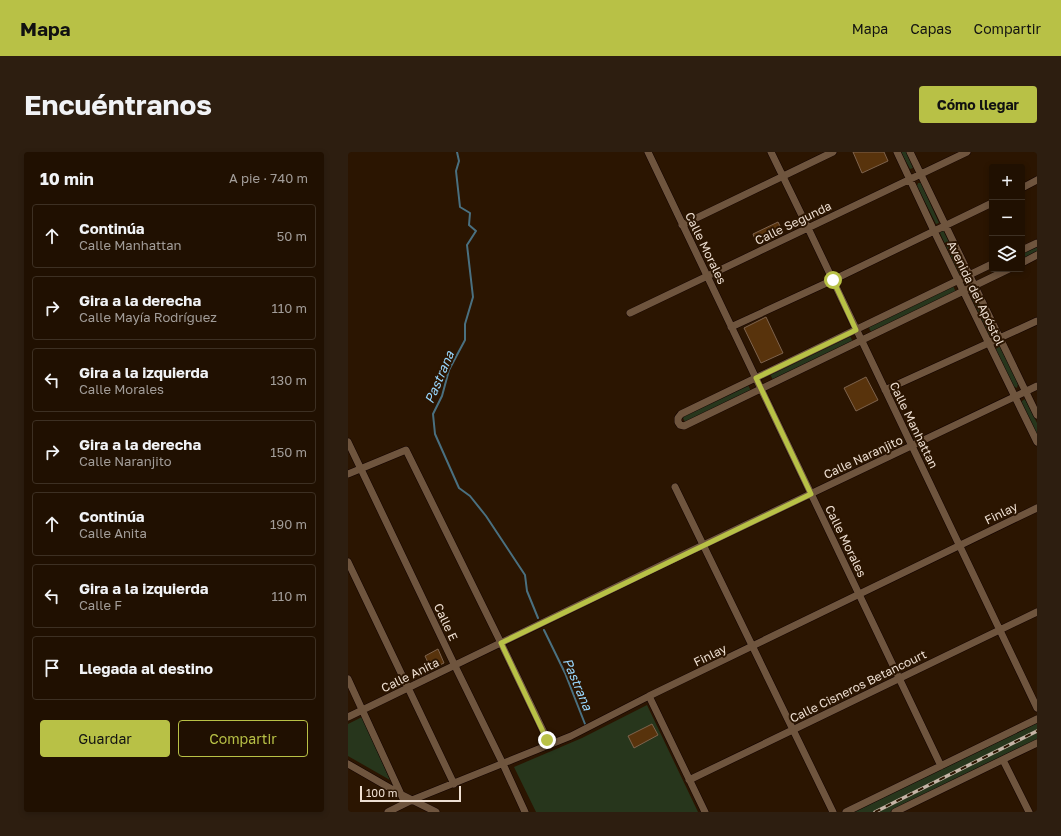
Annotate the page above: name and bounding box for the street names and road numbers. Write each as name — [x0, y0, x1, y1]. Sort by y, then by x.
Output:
street label: Calle Segunda — [752, 198, 834, 248]
street label: Calle Morales — [682, 209, 730, 287]
street label: Avenida del Apóstol — [944, 238, 1008, 348]
street label: Calle Manhattan — [887, 379, 941, 471]
street label: Calle Naranjito — [821, 432, 905, 482]
street label: Finlay — [982, 499, 1020, 527]
street label: Calle Morales — [822, 502, 870, 580]
street label: Calle E — [431, 601, 461, 643]
street label: Finlay — [691, 641, 729, 669]
street label: Calle Cisneros Betancourt — [787, 646, 929, 726]
street label: Calle Anita — [379, 655, 441, 695]

